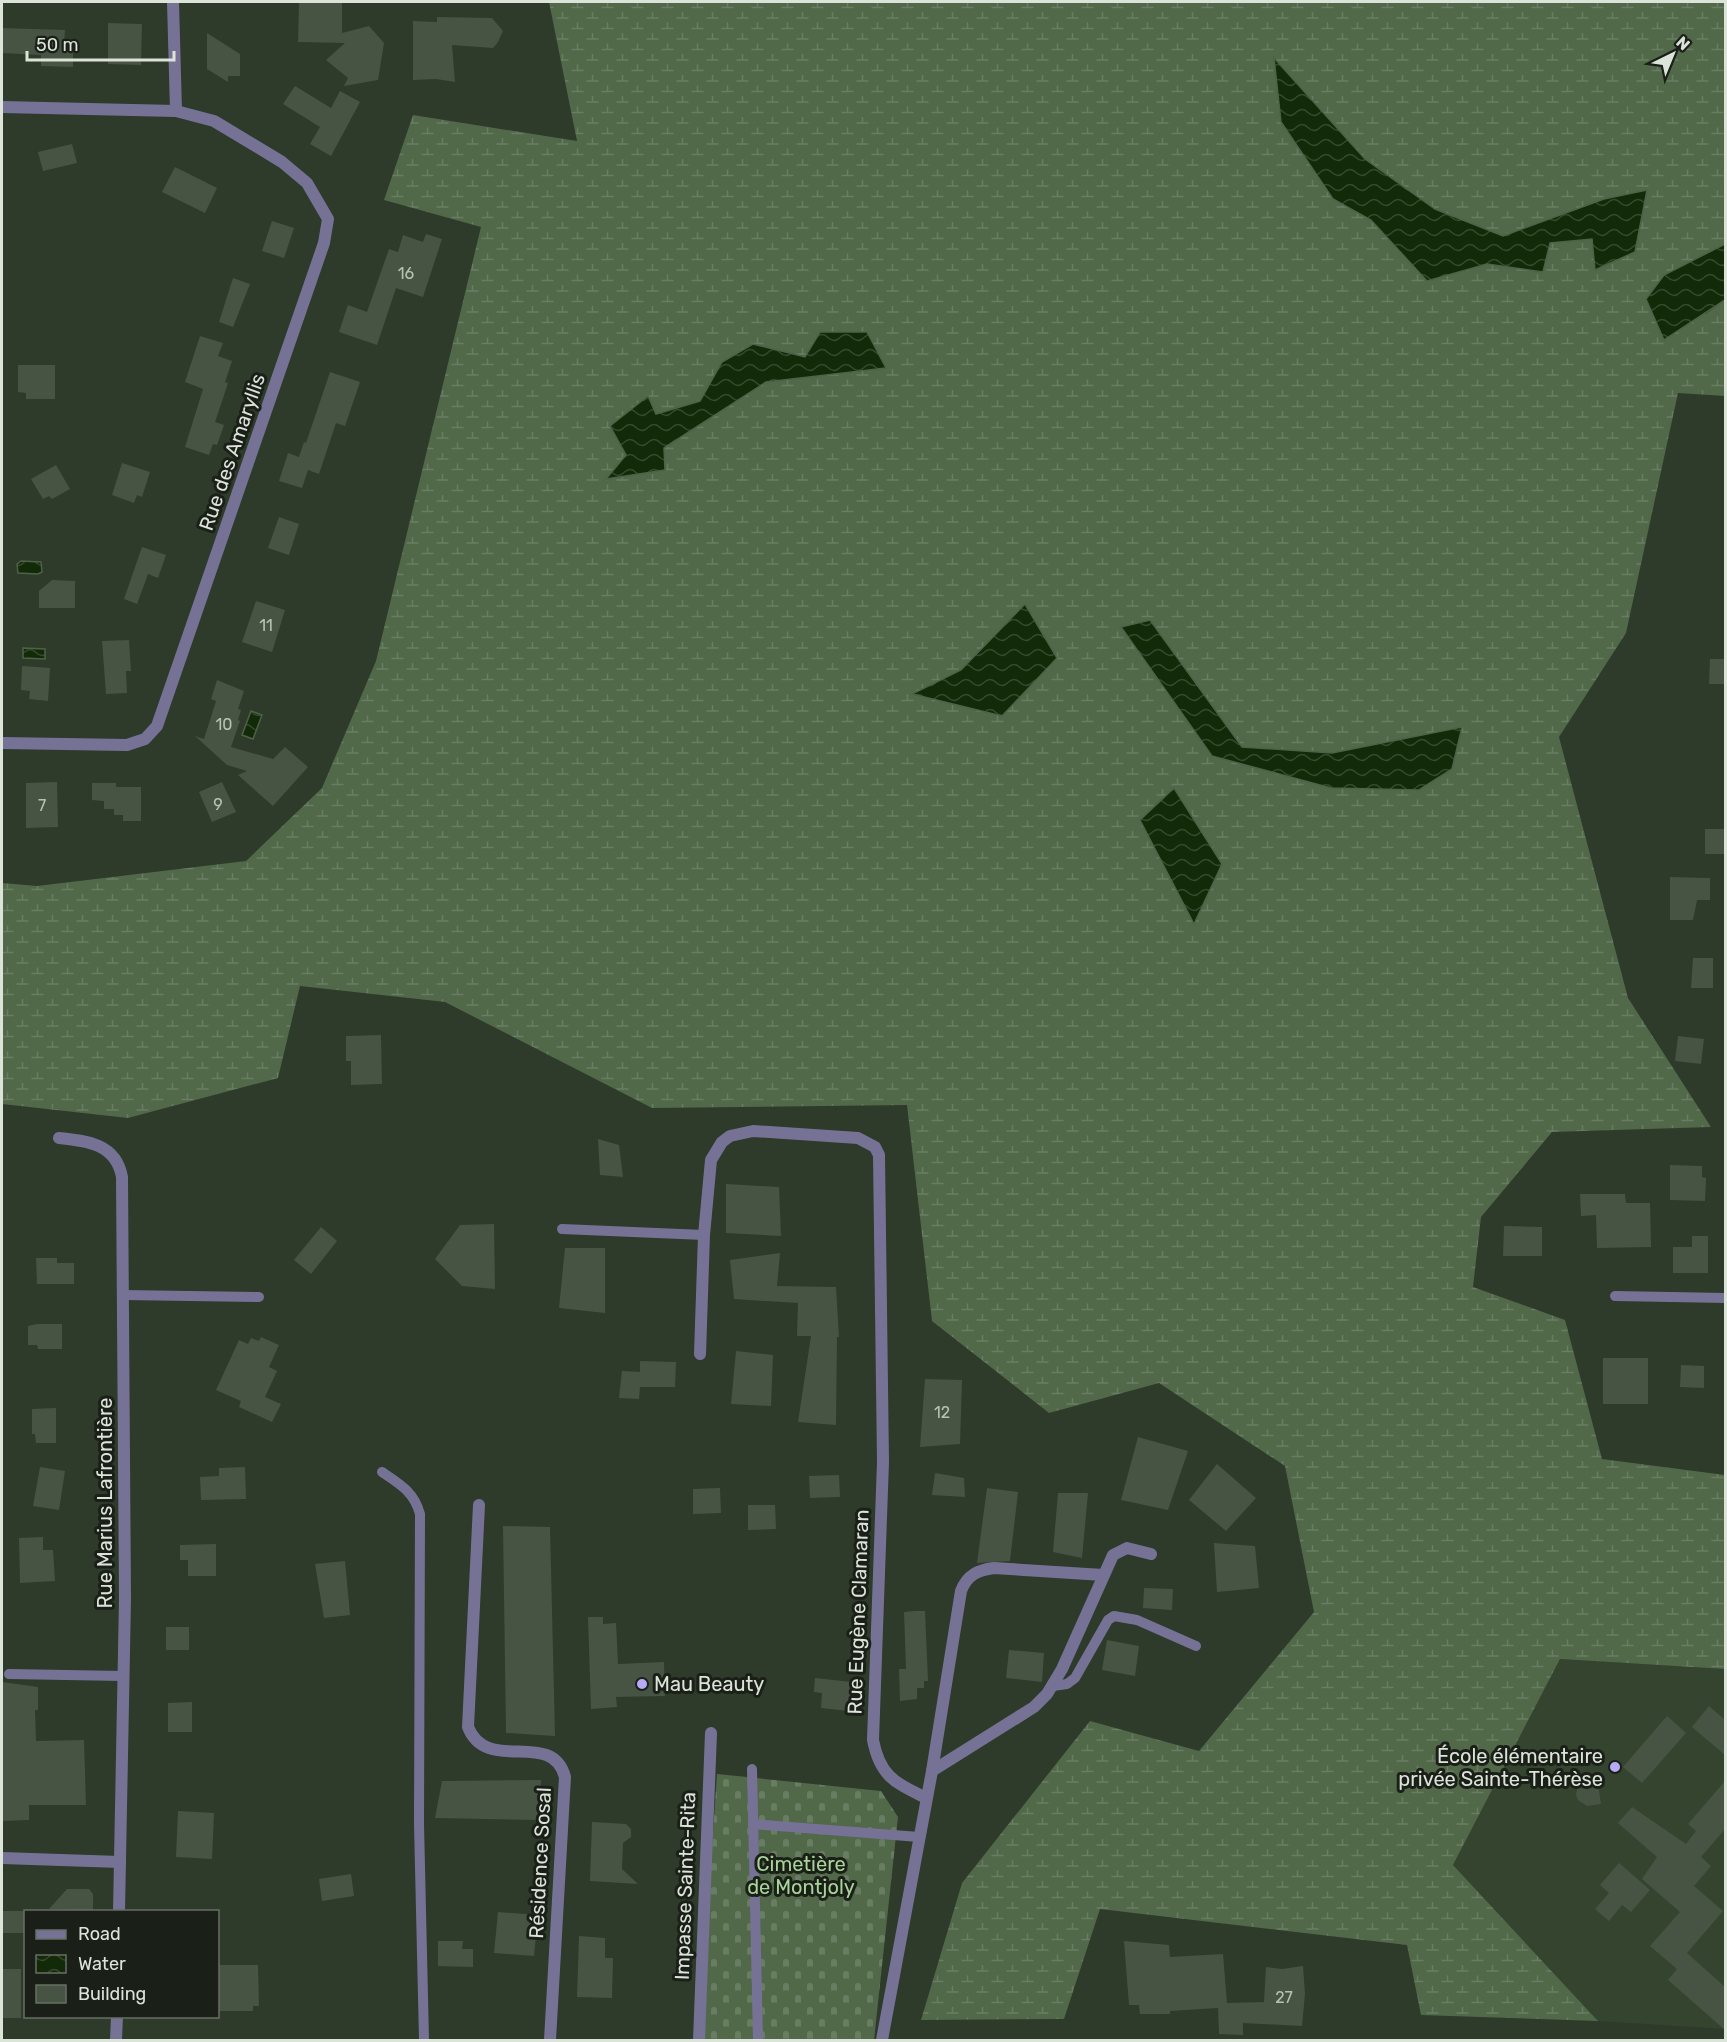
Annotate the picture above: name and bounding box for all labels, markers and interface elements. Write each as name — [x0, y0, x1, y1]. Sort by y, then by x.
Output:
scale bar — [27, 24, 174, 62]
north arrow — [1643, 24, 1703, 84]
text: N — [1672, 33, 1694, 54]
text: 50 m — [36, 34, 79, 56]
house number: 16 — [398, 264, 415, 283]
street label: Rue des Amaryllis — [194, 370, 270, 534]
house number: 11 — [259, 616, 273, 635]
house number: 10 — [215, 715, 233, 734]
house number: 9 — [213, 795, 223, 814]
house number: 7 — [38, 796, 46, 815]
street label: Rue Marius Lafrontière — [93, 1398, 117, 1608]
house number: 12 — [934, 1403, 950, 1422]
street label: Rue Eugène Clamaran — [842, 1509, 874, 1715]
place label: Mau Beauty — [654, 1672, 764, 1696]
marker: Mau Beauty — [635, 1677, 649, 1691]
place label: École élémentaire privée Sainte-Thérèse — [1398, 1744, 1603, 1791]
marker: École élémentaire privée Sainte-Thérèse — [1608, 1760, 1622, 1774]
street label: Résidence Sosal — [524, 1787, 556, 1939]
street label: Impasse Sainte-Rita — [670, 1791, 700, 1981]
park label: Cimetière de Montjoly — [747, 1852, 855, 1899]
legend — [24, 1910, 219, 2018]
text: Road — [78, 1923, 121, 1945]
text: Water — [78, 1953, 126, 1975]
text: Building — [78, 1983, 146, 2005]
house number: 27 — [1275, 1988, 1293, 2007]

